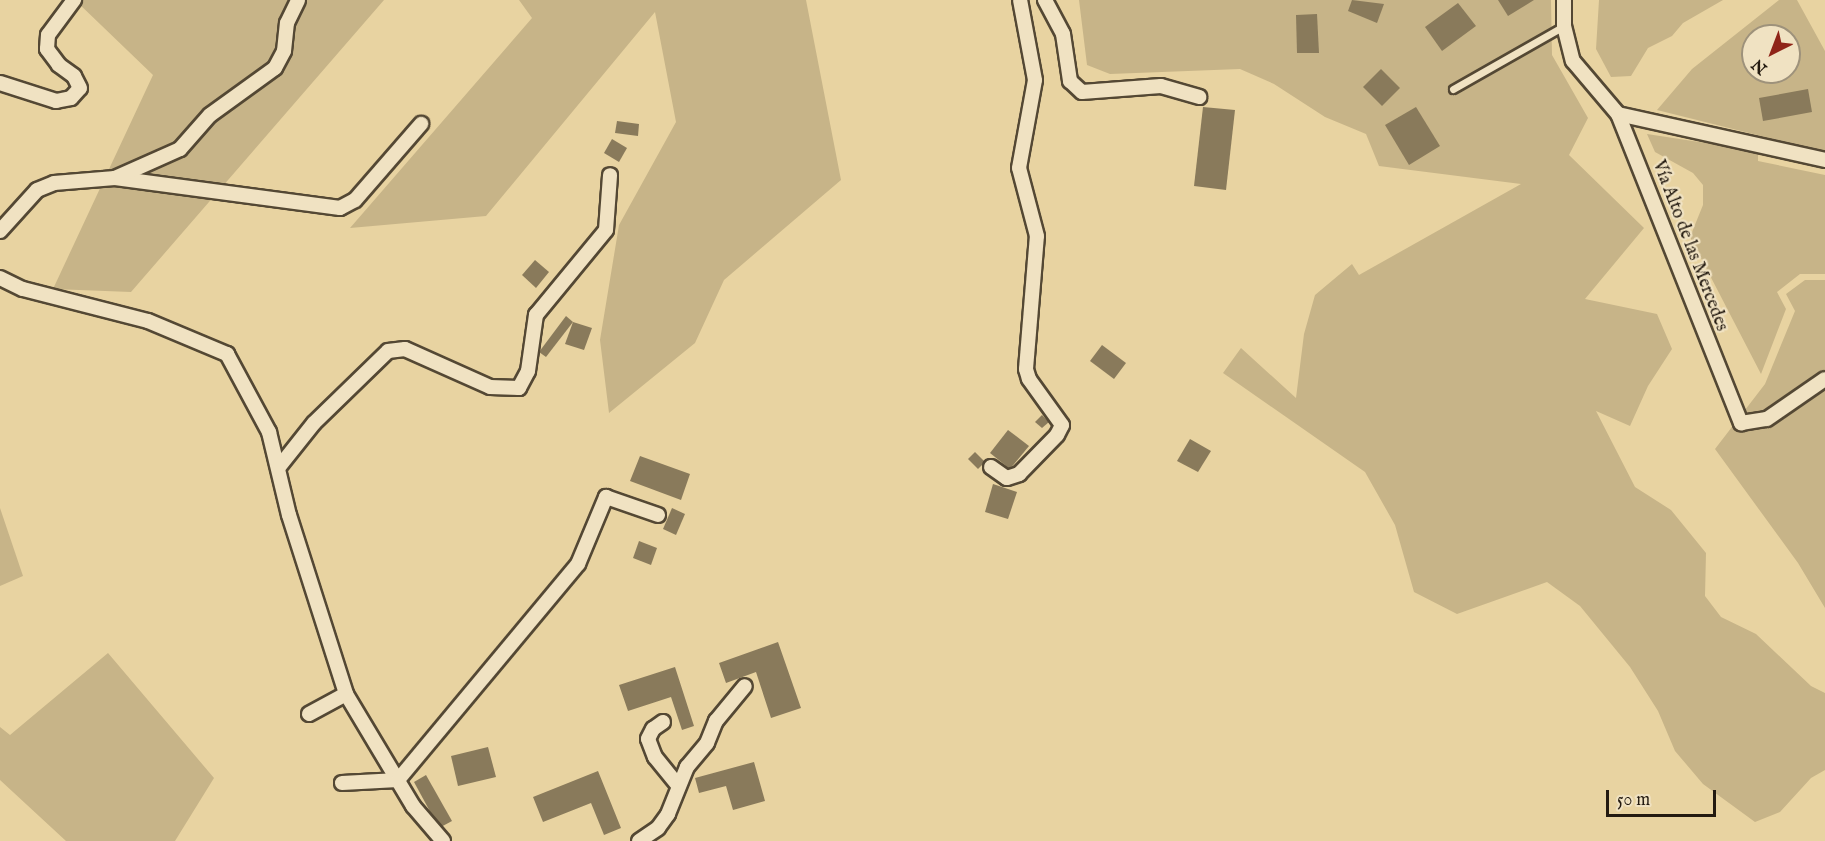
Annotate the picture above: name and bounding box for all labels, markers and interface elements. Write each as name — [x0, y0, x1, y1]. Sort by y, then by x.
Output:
north arrow — [1741, 24, 1801, 84]
text: N — [1748, 54, 1772, 78]
street label: Vía Alto de las Mercedes — [1646, 158, 1732, 334]
scale bar — [1609, 778, 1718, 816]
text: 50 m — [1617, 789, 1650, 812]

